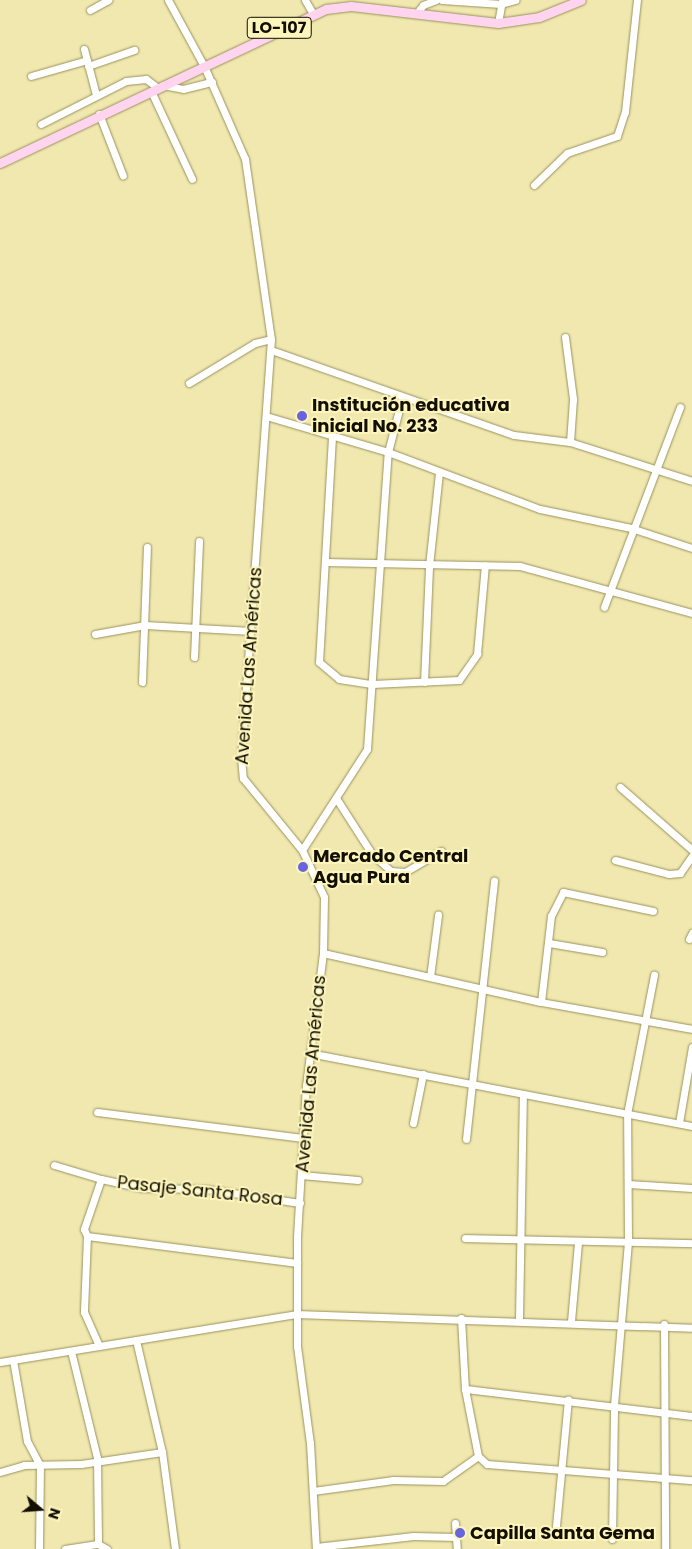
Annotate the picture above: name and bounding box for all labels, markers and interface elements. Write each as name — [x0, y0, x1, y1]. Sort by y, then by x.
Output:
road number: LO-107 — [246, 14, 312, 42]
place label: Institución educativa inicial No. 233 — [312, 395, 510, 438]
marker: Institución educativa inicial No. 233 — [296, 410, 308, 422]
street label: Avenida Las Américas — [231, 566, 267, 766]
place label: Mercado Central Agua Pura — [313, 846, 468, 889]
marker: Mercado Central Agua Pura — [297, 861, 309, 873]
street label: Avenida Las Américas — [292, 974, 330, 1174]
street label: Pasaje Santa Rosa — [116, 1172, 284, 1210]
north arrow — [15, 1484, 65, 1534]
text: N — [43, 1506, 65, 1522]
place label: Capilla Santa Gema — [470, 1522, 655, 1544]
marker: Capilla Santa Gema — [454, 1527, 466, 1539]

